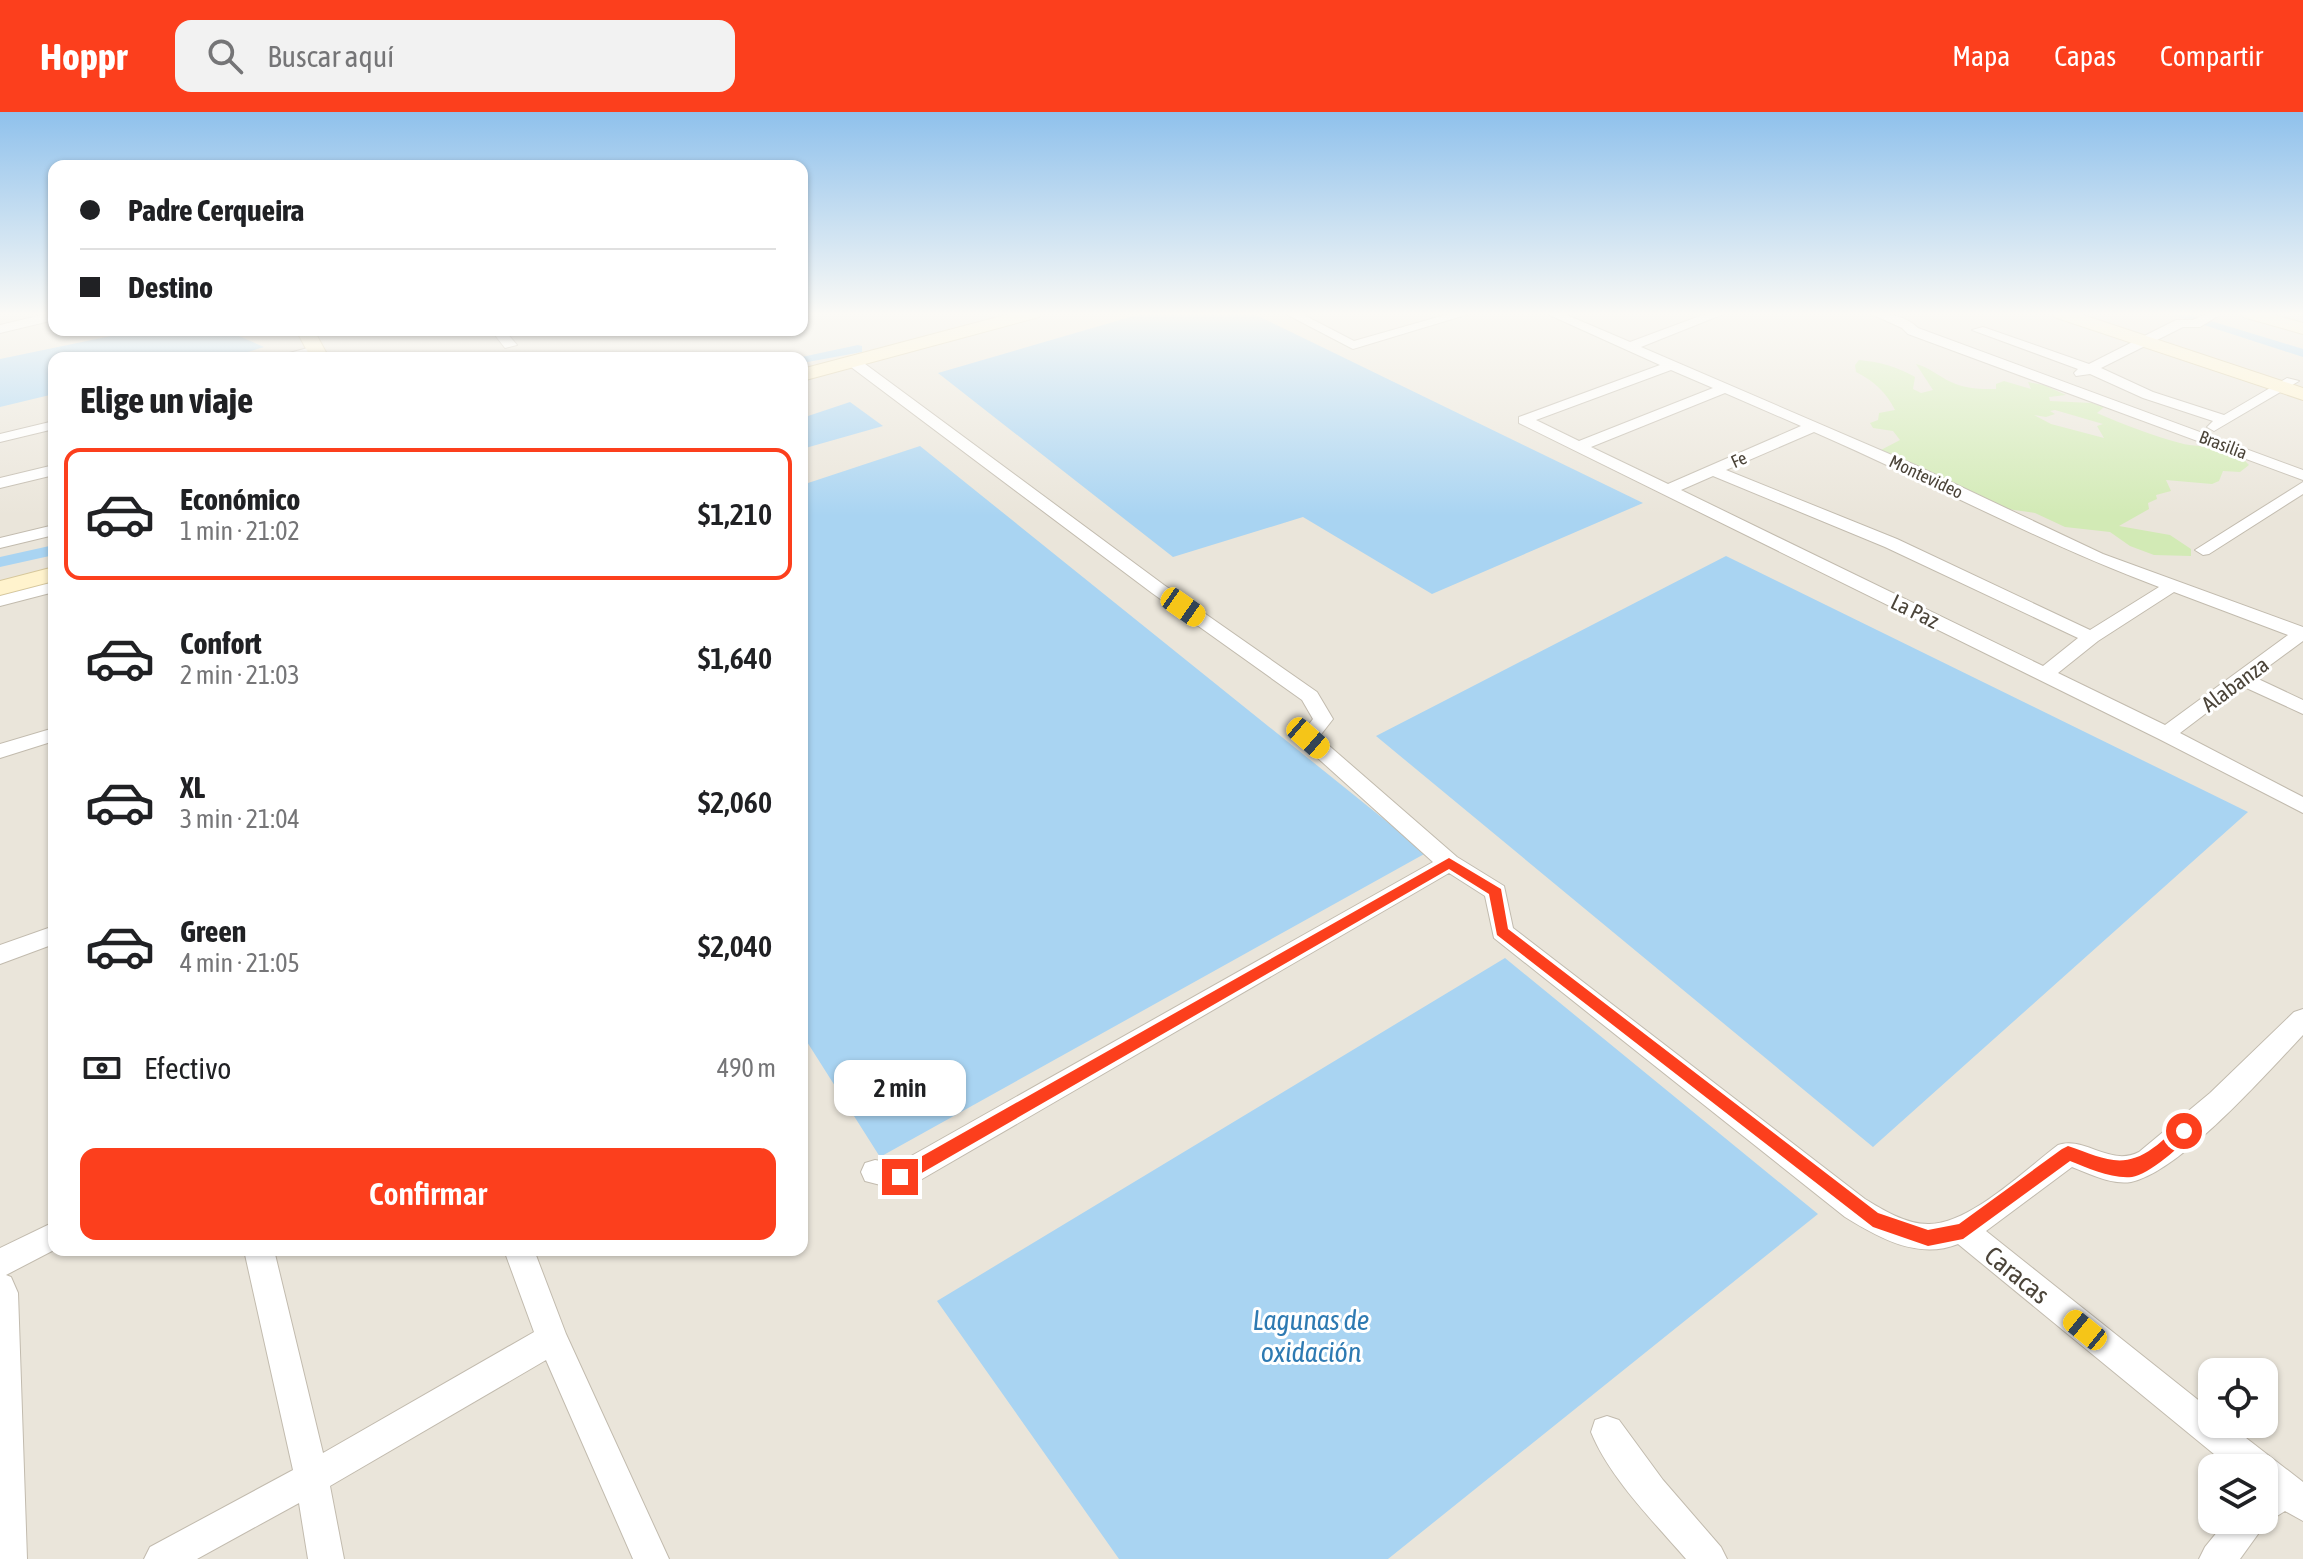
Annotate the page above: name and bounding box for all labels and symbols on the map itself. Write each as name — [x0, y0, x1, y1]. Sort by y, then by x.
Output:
street label: Brasilia — [2196, 426, 2250, 463]
street label: Fe — [1728, 447, 1750, 472]
street label: Montevideo — [1886, 450, 1966, 503]
car — [1156, 583, 1210, 631]
street label: La Paz — [1887, 588, 1943, 634]
street label: Alabanza — [2196, 651, 2274, 717]
car — [1282, 713, 1334, 763]
callout: 2 min — [834, 1061, 966, 1117]
route start — [2166, 1113, 2202, 1149]
route end — [882, 1159, 918, 1195]
street label: Caracas — [1979, 1240, 2055, 1310]
water label: Lagunas de oxidación — [1253, 1304, 1369, 1368]
car — [2059, 1306, 2111, 1354]

